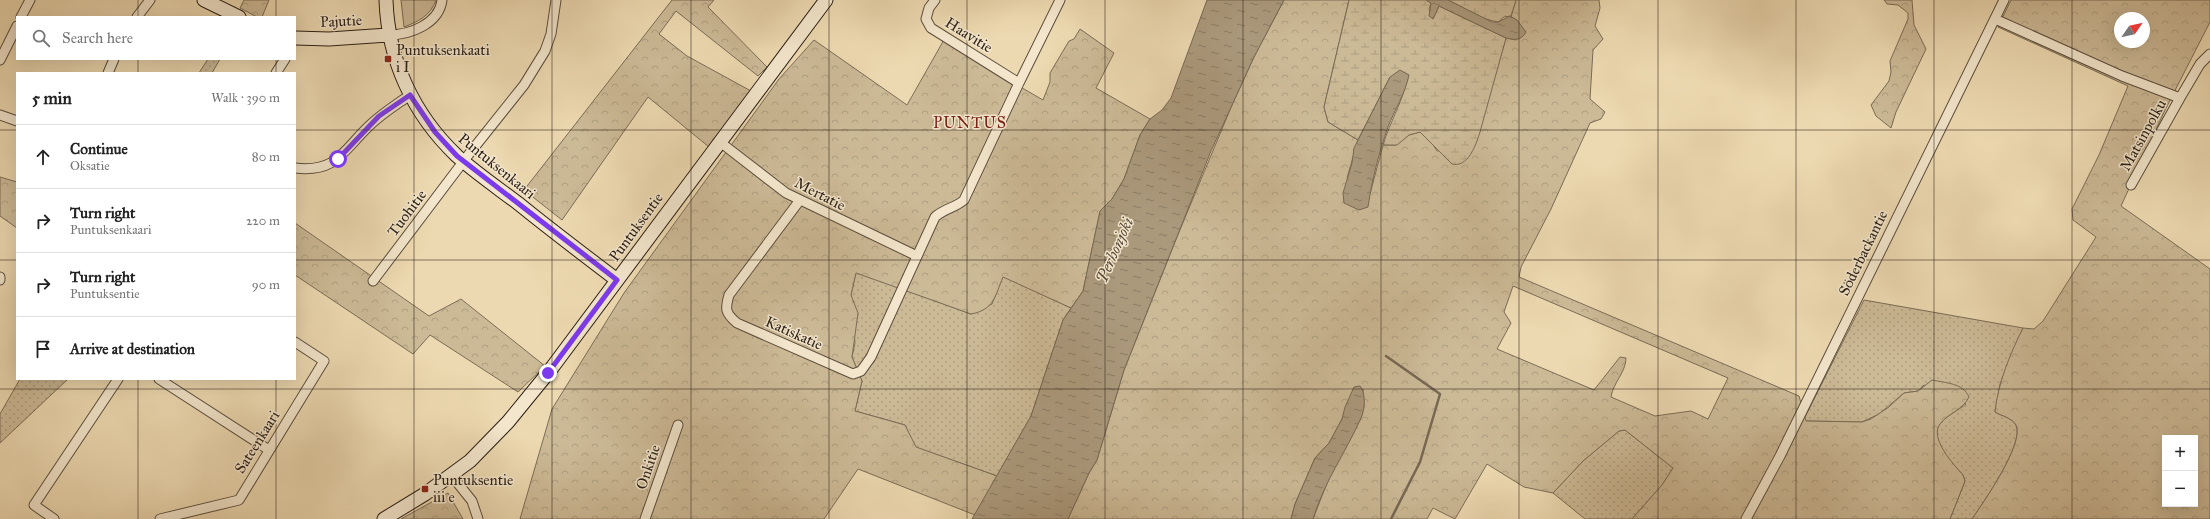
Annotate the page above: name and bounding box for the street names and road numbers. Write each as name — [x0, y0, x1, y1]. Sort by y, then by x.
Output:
street label: Pajutie — [320, 11, 362, 31]
street label: Haavitie — [942, 13, 996, 57]
street label: Matsinpolku — [2116, 96, 2170, 174]
street label: Puntuksenkaari — [455, 129, 539, 203]
street label: Mertatie — [792, 174, 848, 214]
street label: Tuohitie — [384, 186, 430, 240]
street label: Puntuksentie — [605, 189, 667, 265]
street label: Söderbackantie — [1835, 207, 1891, 299]
street label: Katiskatie — [763, 312, 825, 354]
street label: Sateenkaari — [231, 407, 283, 477]
street label: Onkitie — [632, 442, 664, 492]

